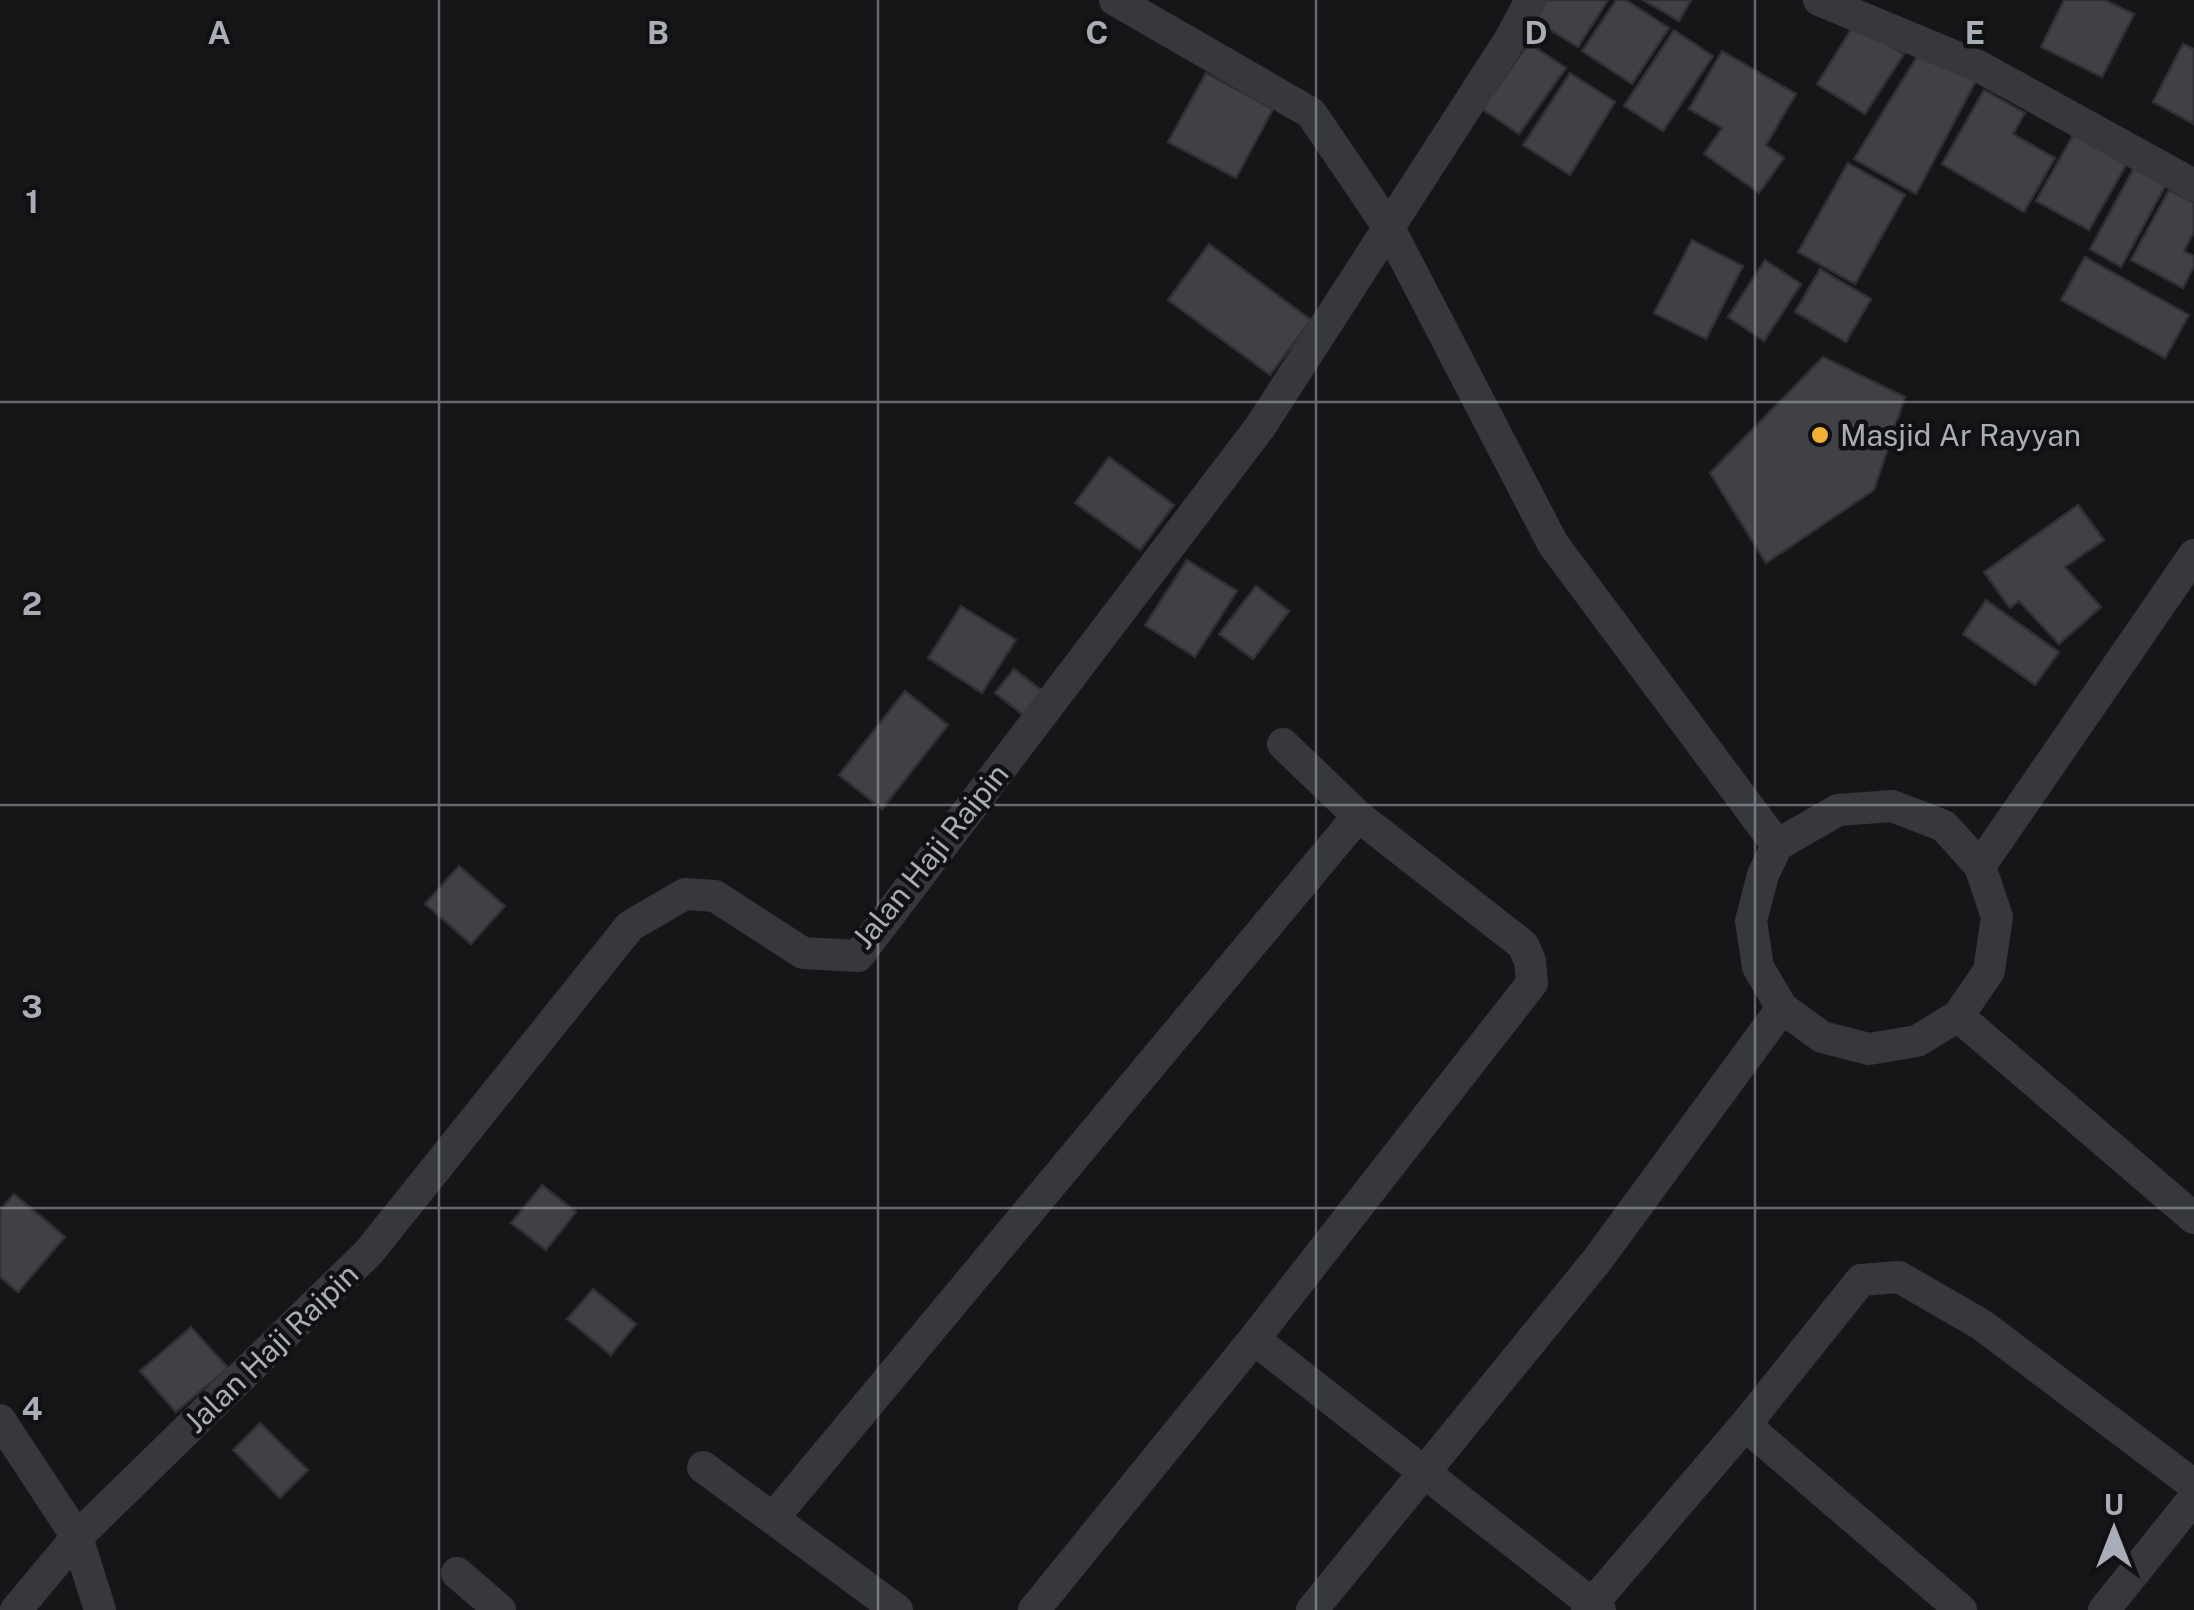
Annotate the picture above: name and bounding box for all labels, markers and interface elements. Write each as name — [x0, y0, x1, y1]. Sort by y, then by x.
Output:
text: A — [207, 14, 231, 51]
text: B — [647, 14, 669, 51]
text: C — [1086, 14, 1108, 51]
text: D — [1524, 14, 1548, 51]
text: E — [1965, 14, 1985, 51]
text: 1 — [25, 183, 39, 220]
place label: Masjid Ar Rayyan — [1840, 417, 2081, 453]
marker: Masjid Ar Rayyan — [1809, 424, 1831, 446]
text: 2 — [22, 585, 42, 622]
street label: Jalan Haji Raipin — [844, 756, 1016, 956]
text: 3 — [21, 988, 43, 1025]
street label: Jalan Haji Raipin — [177, 1256, 365, 1440]
text: 4 — [22, 1390, 43, 1427]
north arrow — [2064, 1480, 2164, 1580]
text: U — [2104, 1488, 2124, 1521]

